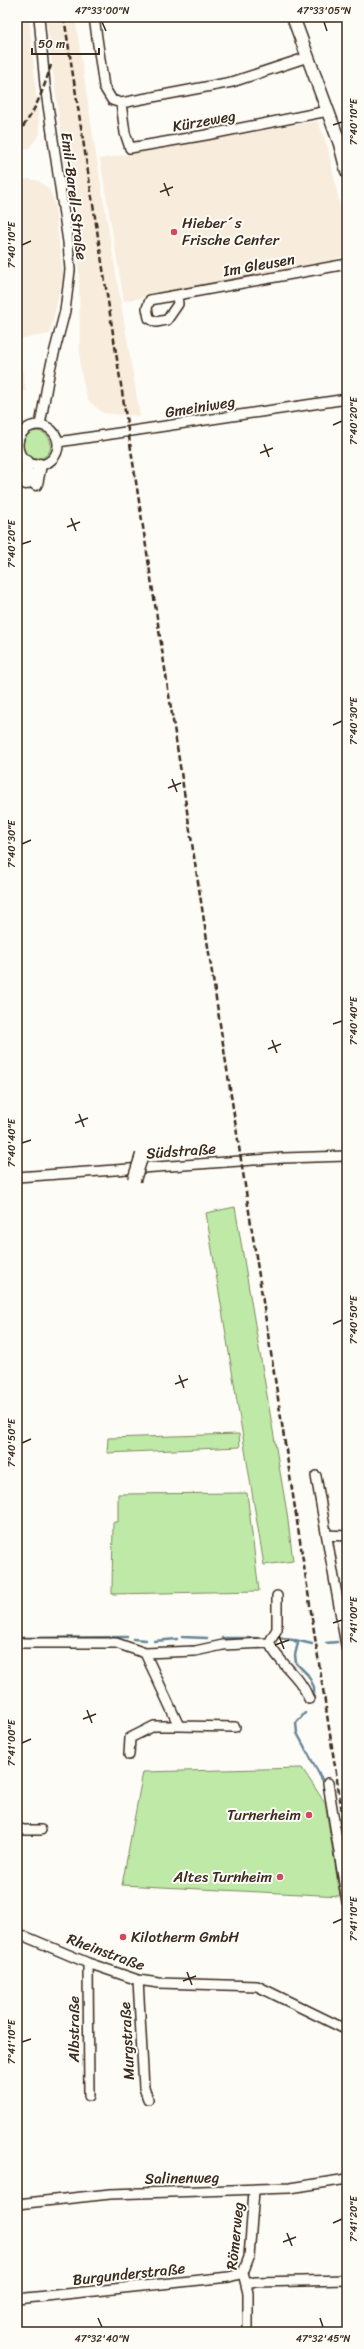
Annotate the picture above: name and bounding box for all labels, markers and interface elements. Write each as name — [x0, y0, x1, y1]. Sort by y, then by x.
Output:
text: 47°33'00"N — [75, 2, 129, 20]
text: 47°33'05"N — [297, 2, 351, 20]
scale bar — [32, 30, 99, 56]
text: 50 m — [38, 33, 65, 55]
text: 7°40'10"E — [345, 97, 363, 145]
street label: Kürzeweg — [170, 103, 238, 139]
street label: Emil-Barell-Straße — [53, 131, 95, 262]
place label: Hieber´s Frische Center — [182, 210, 280, 253]
text: 7°40'10"E — [3, 220, 21, 268]
marker: Hieber´s Frische Center — [169, 227, 179, 237]
street label: Im Gleusen — [220, 246, 297, 284]
street label: Gmeiniweg — [163, 389, 237, 425]
text: 7°40'20"E — [345, 396, 363, 445]
text: 7°40'20"E — [3, 519, 21, 568]
text: 7°40'30"E — [345, 696, 363, 745]
text: 7°40'30"E — [3, 819, 21, 868]
text: 7°40'40"E — [345, 995, 363, 1045]
text: 7°40'40"E — [3, 1117, 21, 1167]
street label: Südstraße — [145, 1136, 217, 1166]
text: 7°40'50"E — [345, 1294, 363, 1344]
text: 7°40'50"E — [3, 1417, 21, 1467]
text: 7°41'00"E — [345, 1595, 363, 1643]
text: 7°41'00"E — [3, 1718, 21, 1766]
place label: Turnerheim — [227, 1802, 301, 1828]
marker: Turnerheim — [304, 1810, 314, 1820]
place label: Altes Turnheim — [173, 1864, 272, 1890]
marker: Altes Turnheim — [275, 1872, 285, 1882]
text: 7°41'10"E — [345, 1895, 363, 1941]
place label: Kilotherm GmbH — [131, 1924, 239, 1950]
street label: Rheinstraße — [63, 1926, 149, 1978]
marker: Kilotherm GmbH — [118, 1932, 128, 1942]
street label: Albstraße — [61, 1995, 87, 2063]
street label: Murgstraße — [112, 2001, 142, 2081]
text: 7°41'10"E — [3, 2018, 21, 2064]
street label: Salinenweg — [145, 2164, 220, 2192]
text: 7°41'20"E — [345, 2195, 363, 2242]
street label: Römerweg — [219, 2201, 252, 2271]
street label: Burgunderstraße — [71, 2255, 187, 2293]
text: 47°32'40"N — [75, 2330, 130, 2348]
text: 47°32'45"N — [296, 2330, 350, 2348]

